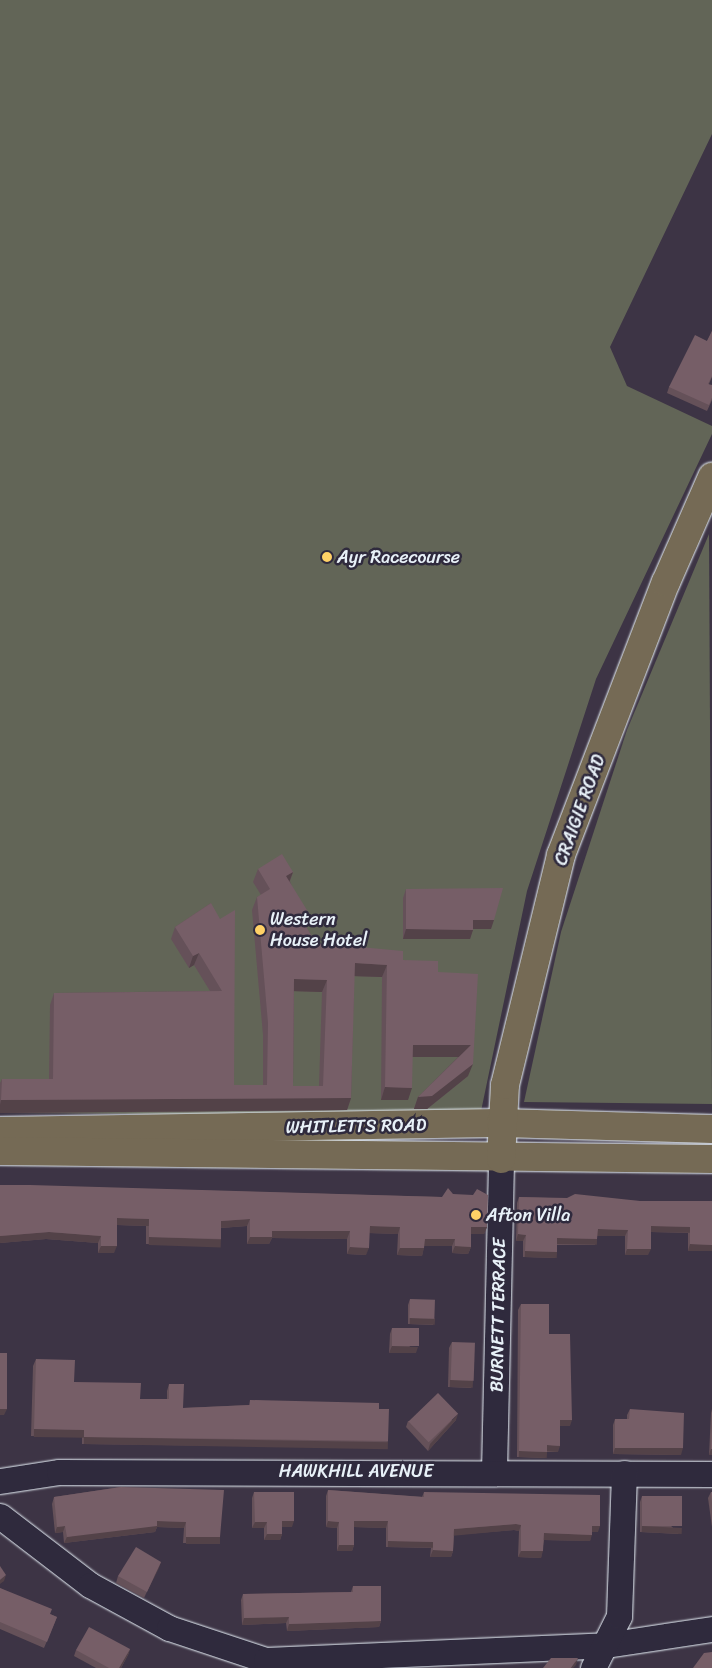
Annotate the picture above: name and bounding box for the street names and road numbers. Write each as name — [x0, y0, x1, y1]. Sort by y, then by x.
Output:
street label: CRAIGIE ROAD — [550, 752, 610, 868]
street label: WHITLETTS ROAD — [286, 1114, 426, 1138]
street label: BURNETT TERRACE — [486, 1237, 510, 1393]
street label: HAWKHILL AVENUE — [278, 1460, 434, 1482]

